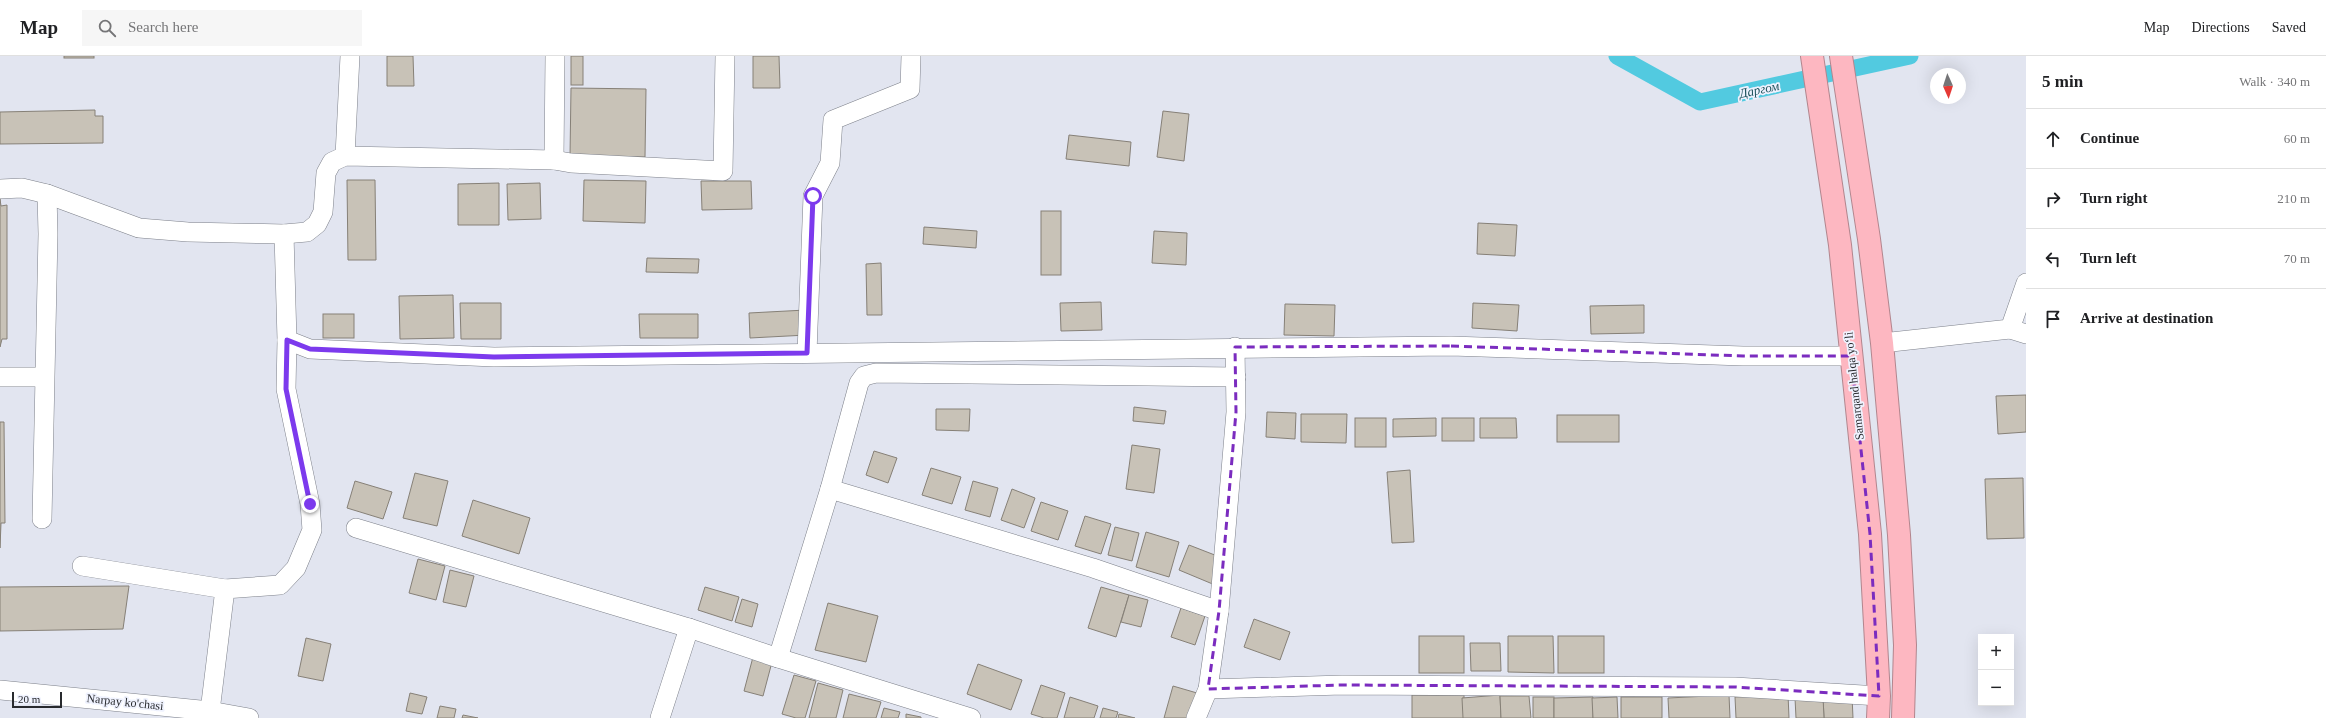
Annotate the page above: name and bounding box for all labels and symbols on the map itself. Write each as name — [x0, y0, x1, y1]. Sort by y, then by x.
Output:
north arrow — [1930, 68, 1966, 104]
water label: Даргом — [1736, 78, 1781, 101]
route start — [804, 187, 822, 205]
street label: Samarqand halqa yoʻli — [1841, 331, 1867, 441]
route end — [301, 495, 319, 513]
scale bar — [12, 690, 62, 709]
street label: Narpay ko'chasi — [86, 691, 165, 713]

